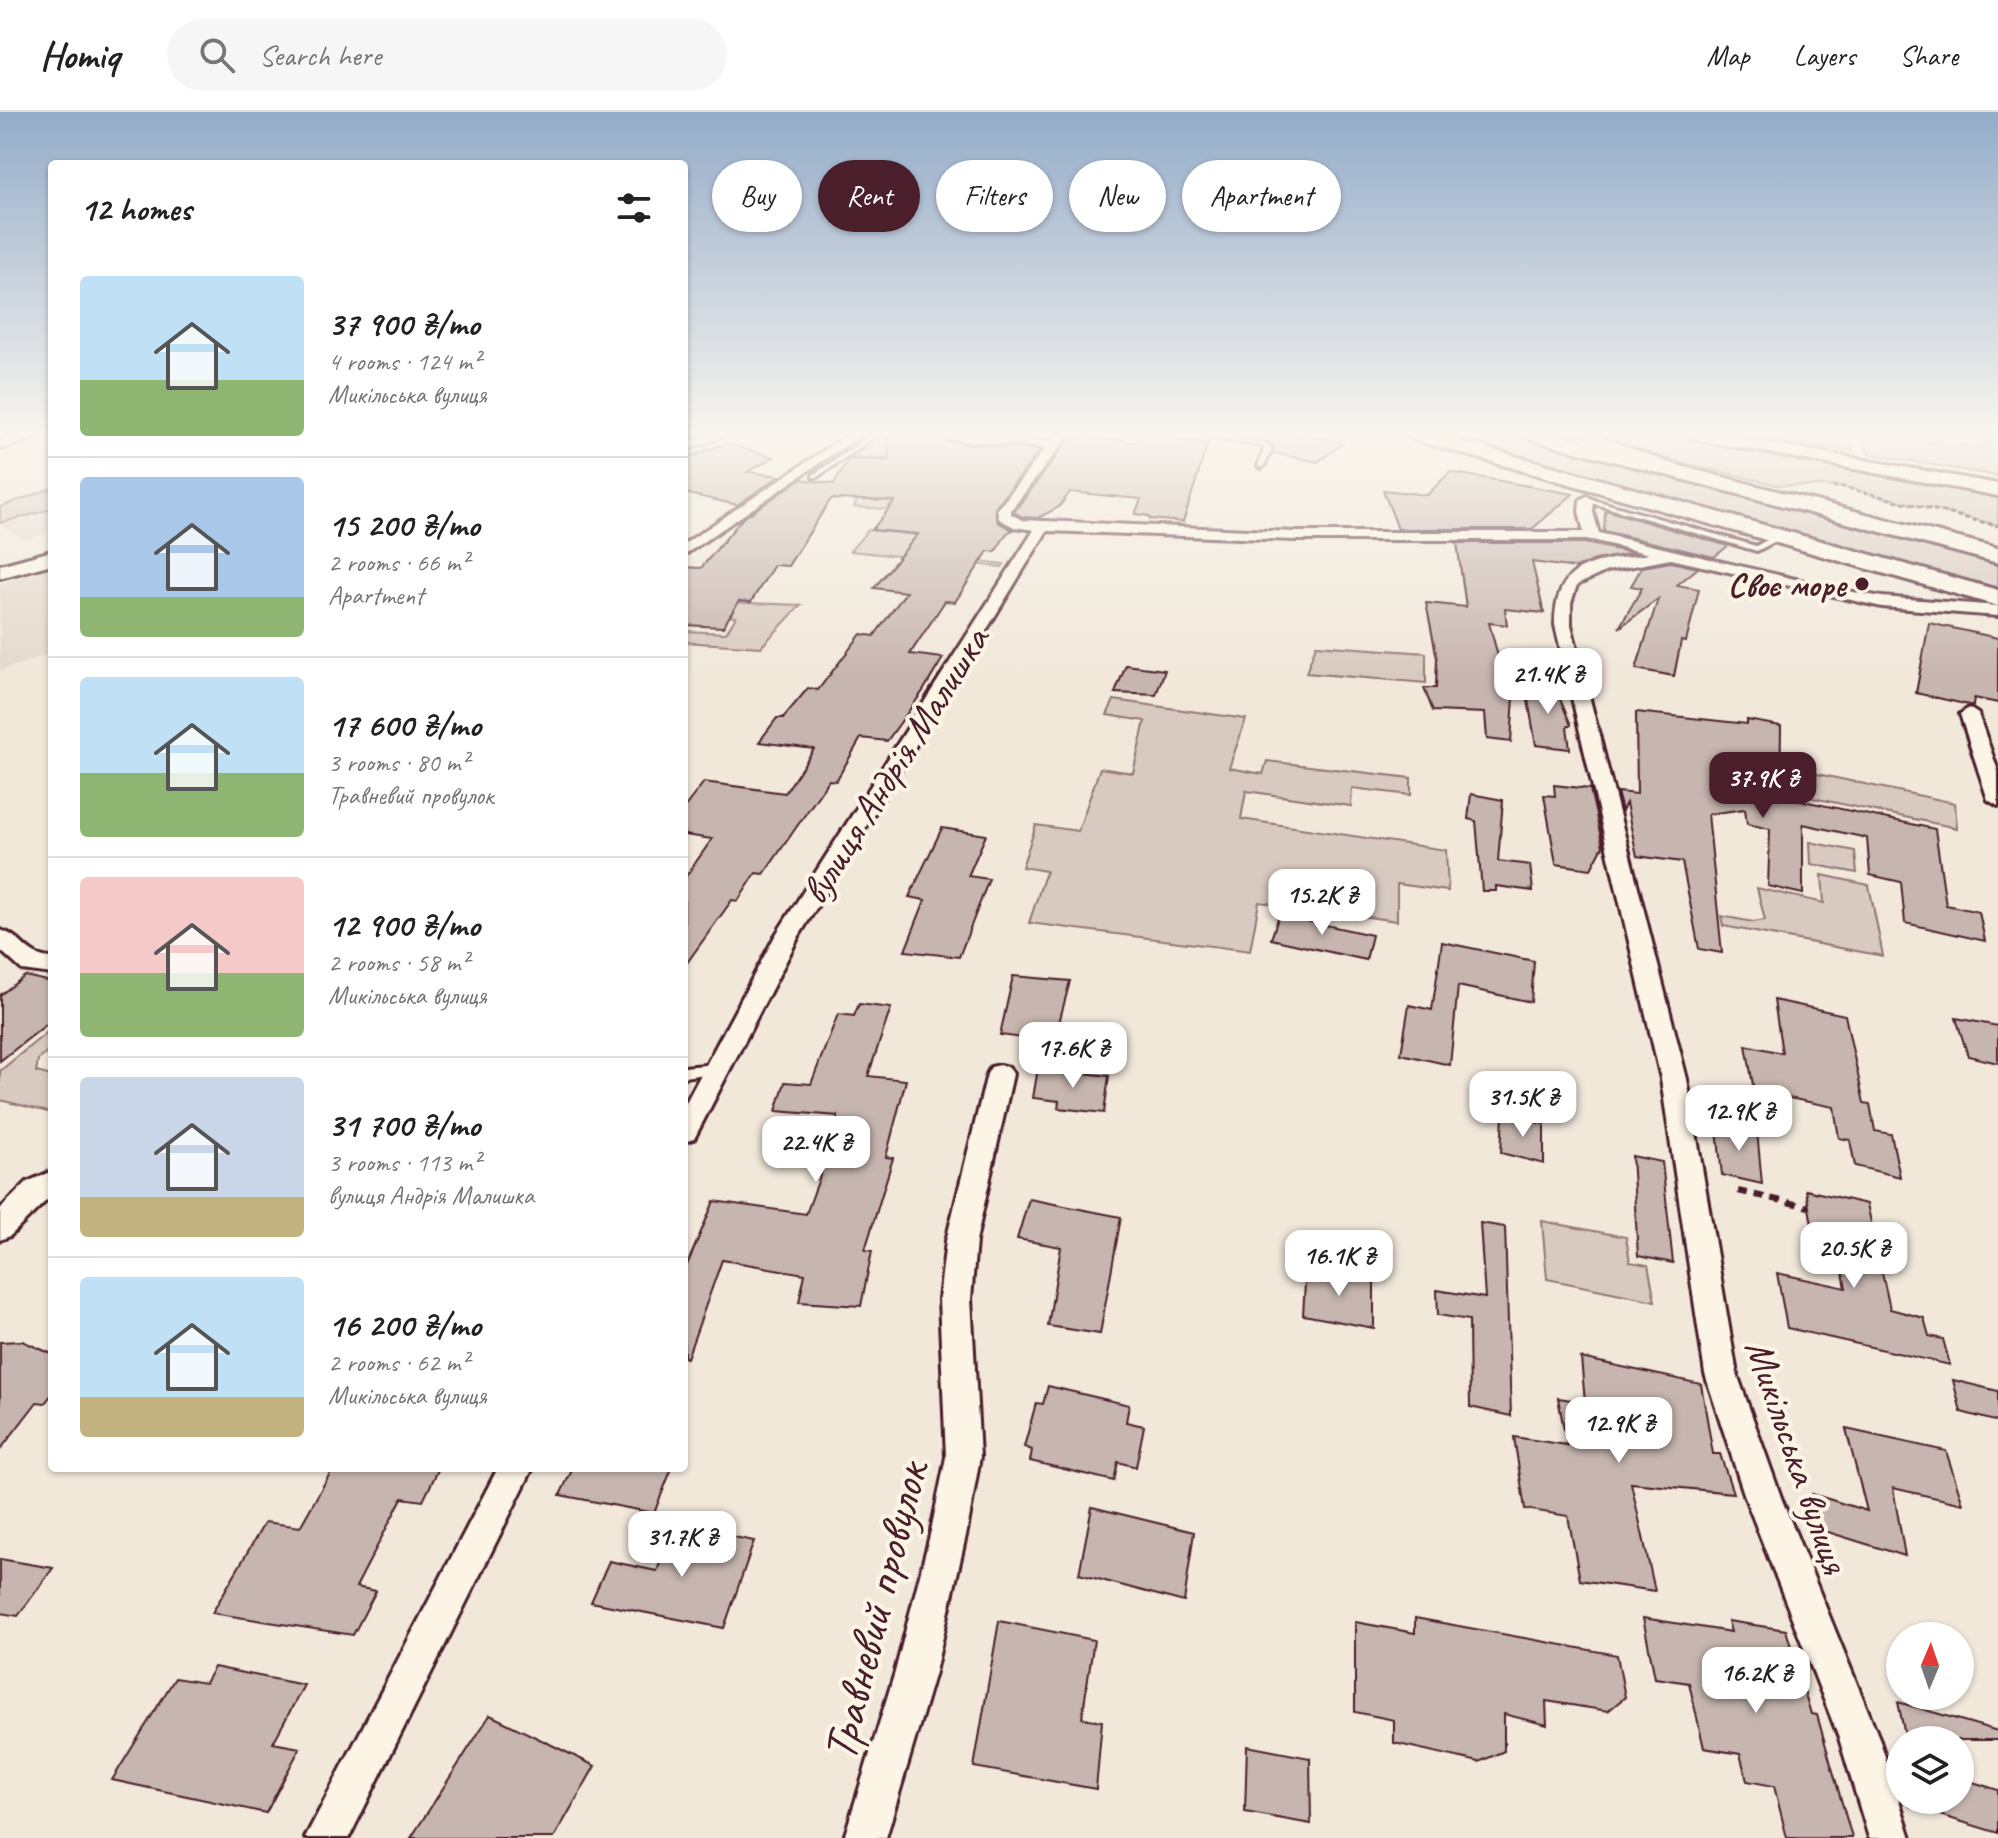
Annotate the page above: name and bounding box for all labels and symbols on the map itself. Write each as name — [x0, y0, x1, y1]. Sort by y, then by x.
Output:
place label: Своє море — [1728, 563, 1848, 606]
marker: Своє море — [1853, 575, 1871, 593]
street label: вулиця Андрія Малишка — [790, 616, 1001, 913]
pin: 21.4K ₴ — [1474, 648, 1622, 716]
pin: 37.9K ₴ — [1689, 752, 1837, 820]
pin: 15.2K ₴ — [1248, 869, 1396, 937]
pin: 17.6K ₴ — [999, 1022, 1147, 1090]
pin: 31.5K ₴ — [1449, 1071, 1597, 1139]
pin: 12.9K ₴ — [1665, 1085, 1813, 1153]
pin: 22.4K ₴ — [742, 1116, 890, 1184]
pin: 20.5K ₴ — [1780, 1222, 1928, 1290]
pin: 16.1K ₴ — [1265, 1230, 1413, 1298]
street label: Микільська вулиця — [1734, 1333, 1861, 1581]
pin: 12.9K ₴ — [1545, 1397, 1693, 1465]
street label: Травневий провулок — [809, 1452, 942, 1767]
pin: 31.7K ₴ — [608, 1511, 756, 1579]
north arrow — [1886, 1622, 1974, 1710]
pin: 16.2K ₴ — [1682, 1647, 1830, 1715]

